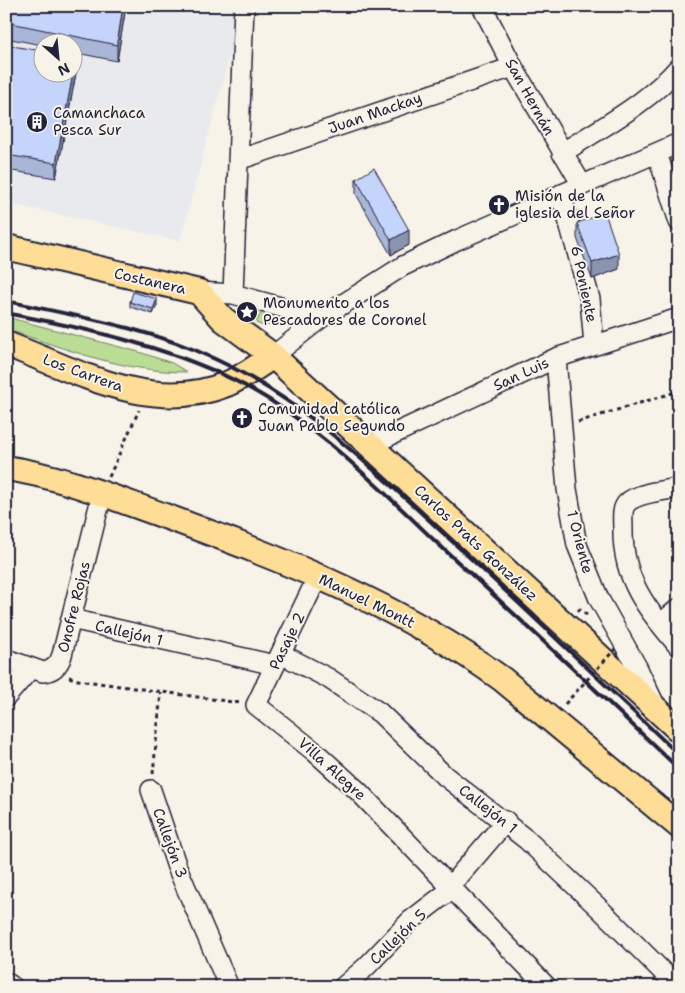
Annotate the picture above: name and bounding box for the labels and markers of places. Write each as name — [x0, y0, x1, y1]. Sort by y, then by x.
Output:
place label: Camanchaca Pesca Sur — [53, 103, 146, 140]
building icon: Camanchaca Pesca Sur — [25, 110, 49, 134]
place label: Misión de la iglesia del Señor — [515, 186, 635, 223]
church icon: Misión de la iglesia del Señor — [487, 193, 511, 217]
place label: Monumento a los Pescadores de Coronel — [263, 293, 427, 330]
place icon: Monumento a los Pescadores de Coronel — [235, 300, 259, 324]
place label: Comunidad católica Juan Pablo Segundo — [258, 399, 405, 436]
church icon: Comunidad católica Juan Pablo Segundo — [230, 406, 254, 430]

